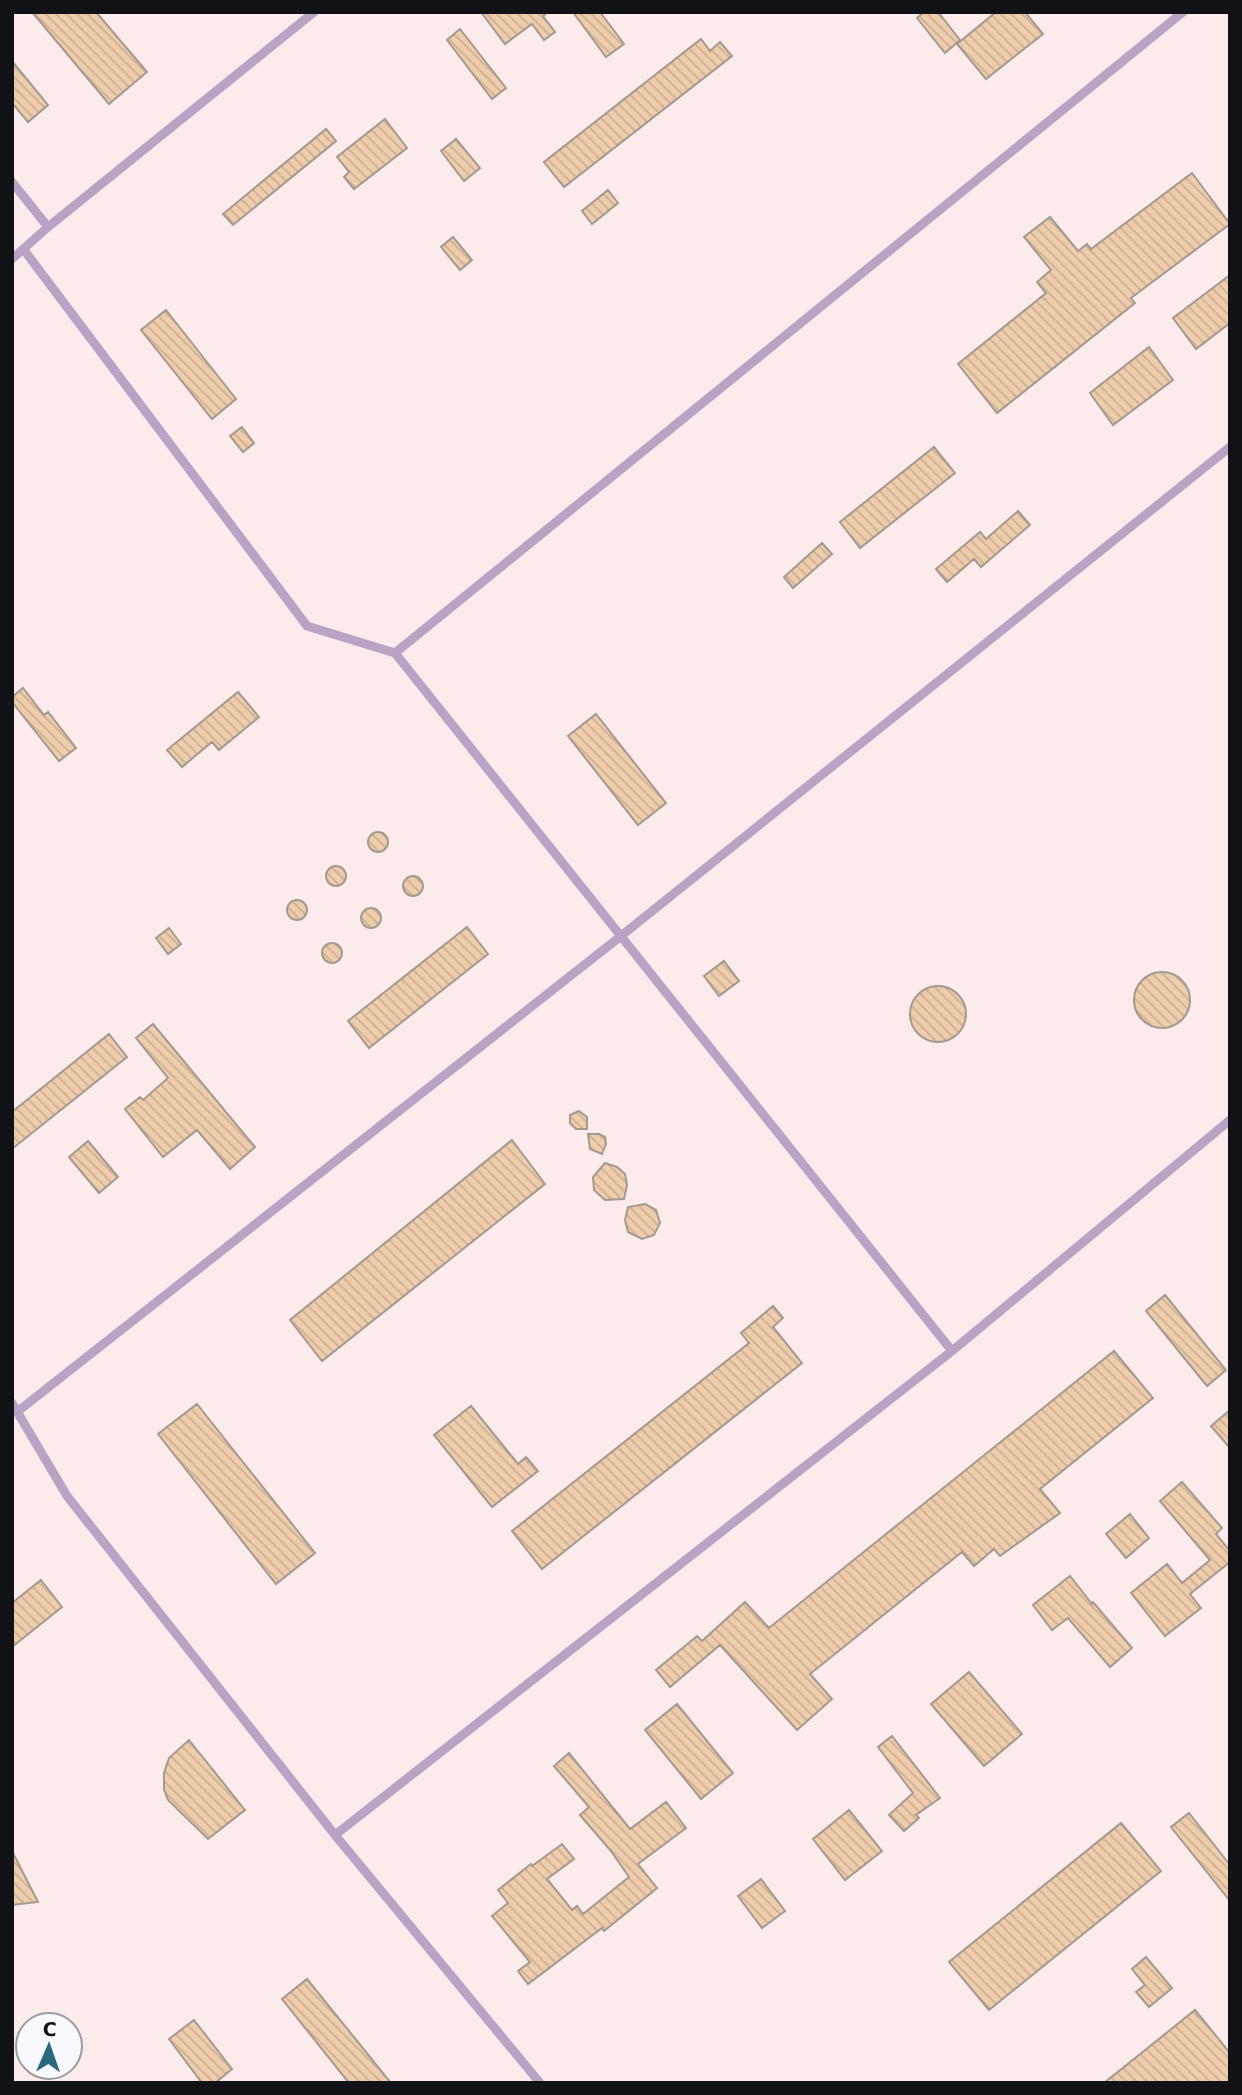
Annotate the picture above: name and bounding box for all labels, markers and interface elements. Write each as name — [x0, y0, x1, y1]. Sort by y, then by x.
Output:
north arrow — [14, 2011, 84, 2081]
text: С — [42, 2018, 57, 2040]

